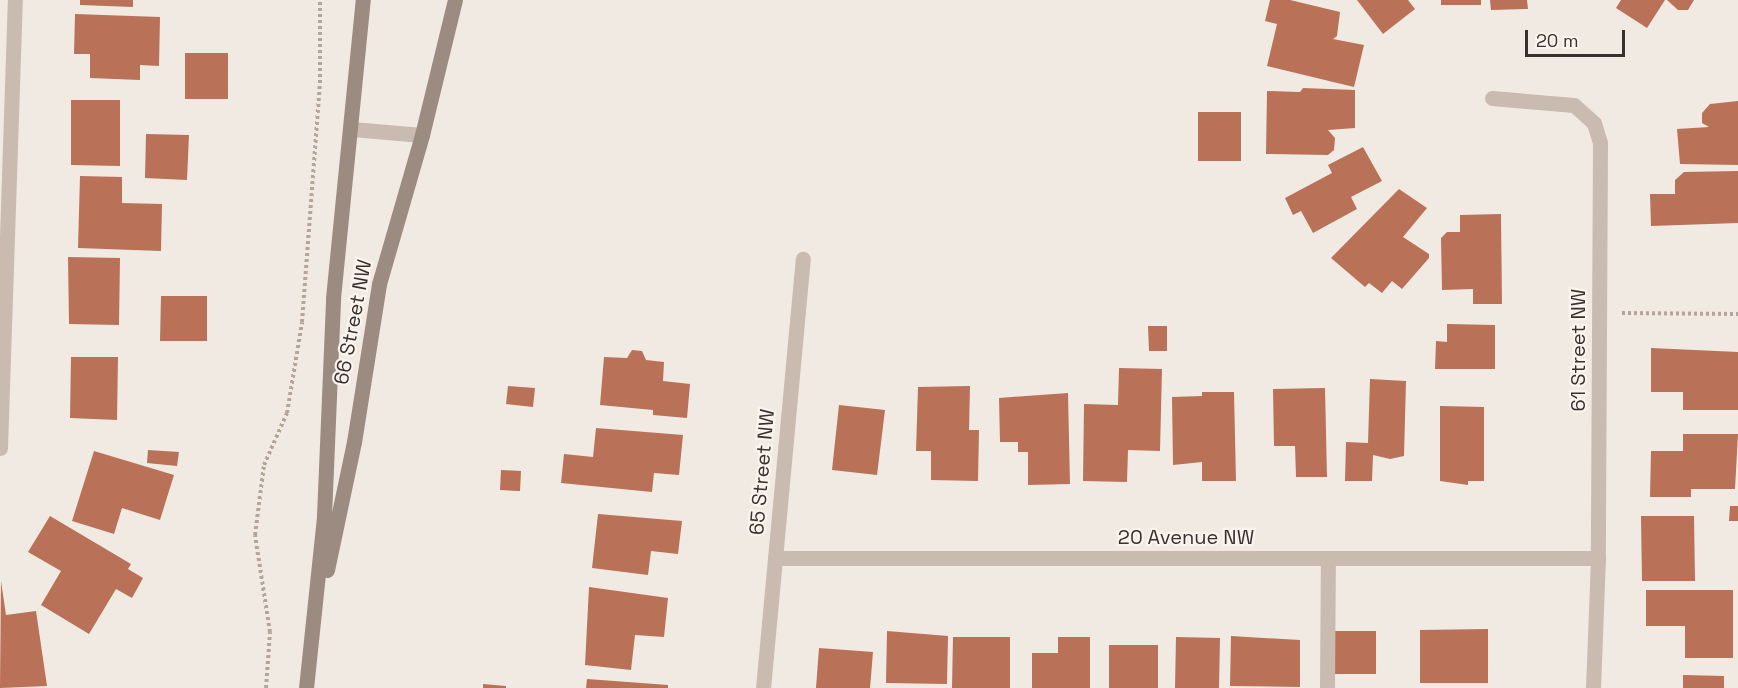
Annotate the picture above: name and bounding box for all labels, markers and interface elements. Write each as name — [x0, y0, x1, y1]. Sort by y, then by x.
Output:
scale bar — [1528, 18, 1628, 56]
text: 20 m — [1536, 29, 1579, 52]
street label: 66 Street NW — [329, 258, 377, 386]
street label: 61 Street NW — [1566, 289, 1590, 411]
street label: 65 Street NW — [745, 408, 779, 536]
street label: 20 Avenue NW — [1118, 525, 1254, 549]

